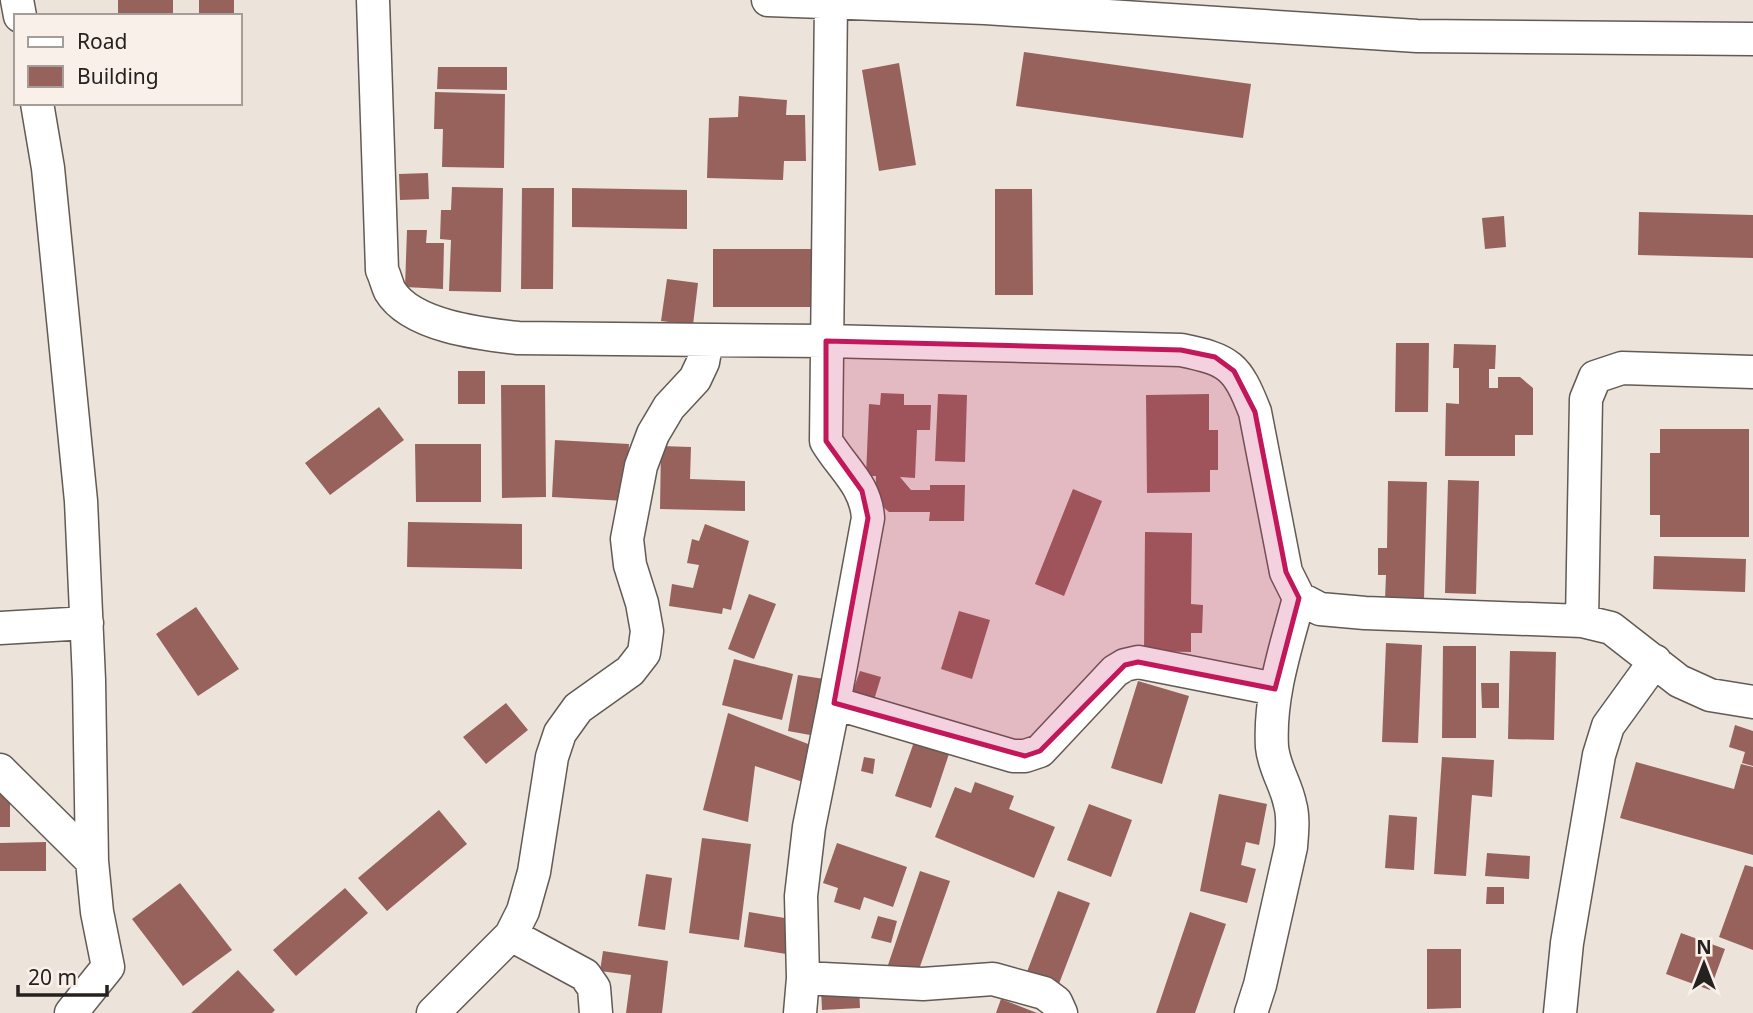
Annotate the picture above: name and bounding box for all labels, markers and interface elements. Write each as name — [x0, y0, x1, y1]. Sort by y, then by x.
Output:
legend — [14, 14, 242, 105]
text: Road — [77, 27, 127, 55]
text: Building — [77, 62, 159, 90]
north arrow — [1669, 929, 1739, 999]
text: N — [1696, 934, 1712, 960]
scale bar — [18, 954, 107, 998]
text: 20 m — [28, 963, 77, 991]

